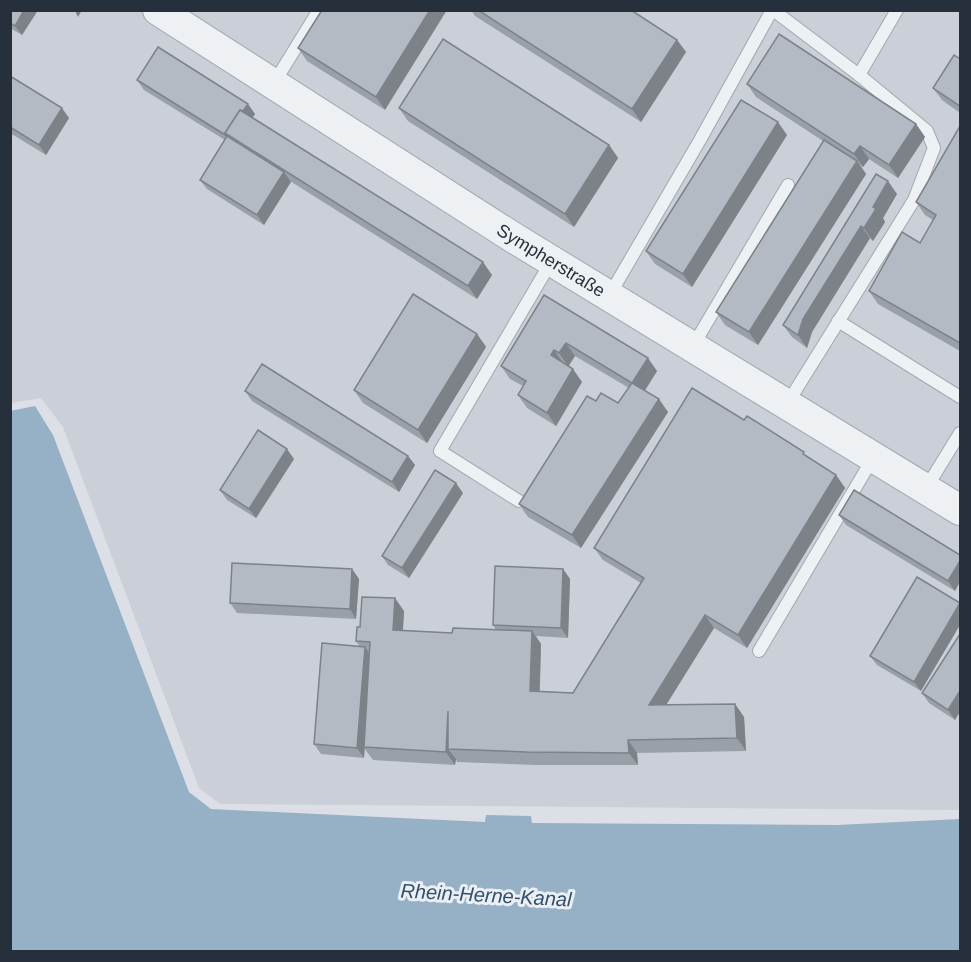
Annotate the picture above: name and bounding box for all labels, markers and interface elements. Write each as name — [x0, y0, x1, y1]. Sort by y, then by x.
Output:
street label: Sympherstraße — [493, 220, 609, 301]
water label: Rhein-Herne-Kanal — [400, 880, 573, 910]

